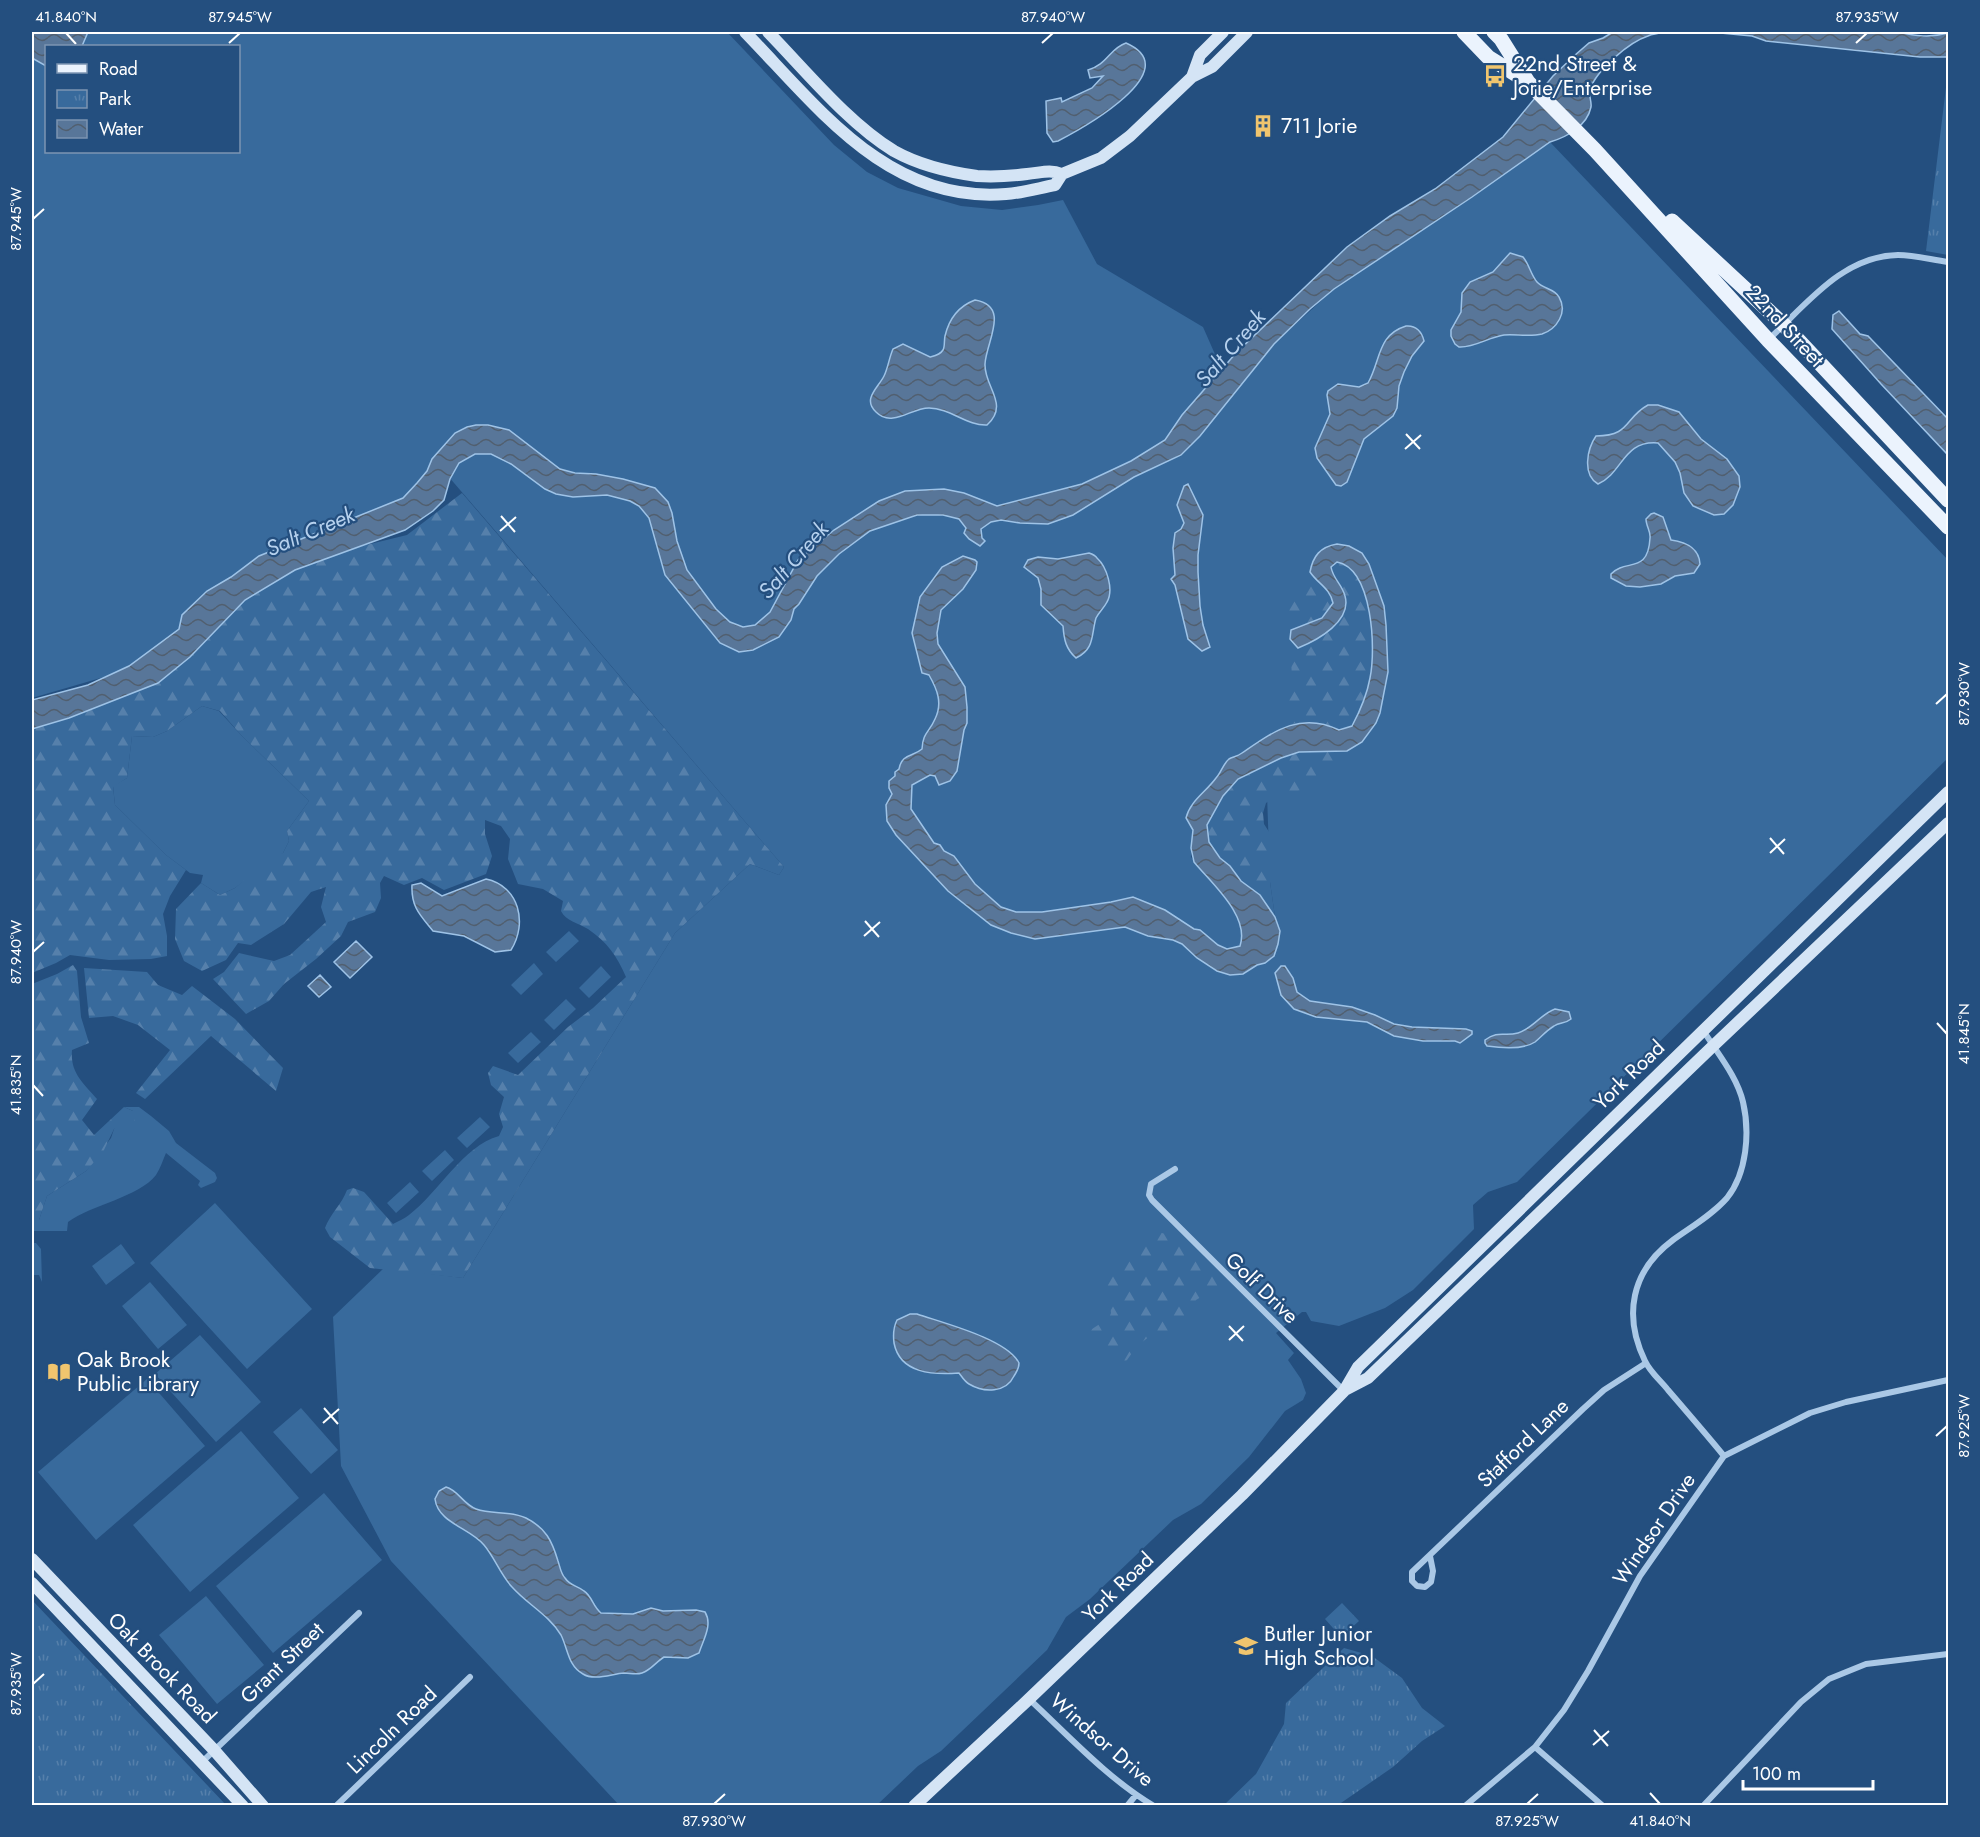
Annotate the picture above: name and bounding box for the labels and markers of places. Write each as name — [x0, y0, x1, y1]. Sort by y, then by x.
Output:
place label: 22nd Street & Jorie/Enterprise — [1510, 49, 1652, 103]
bus stop icon: 22nd Street & Jorie/Enterprise — [1482, 63, 1508, 89]
place label: 711 Jorie — [1281, 111, 1357, 141]
building icon: 711 Jorie — [1250, 113, 1276, 139]
place label: Oak Brook Public Library — [77, 1345, 200, 1399]
library icon: Oak Brook Public Library — [46, 1359, 72, 1385]
place label: Butler Junior High School — [1264, 1619, 1374, 1673]
school or university icon: Butler Junior High School — [1233, 1633, 1259, 1659]

